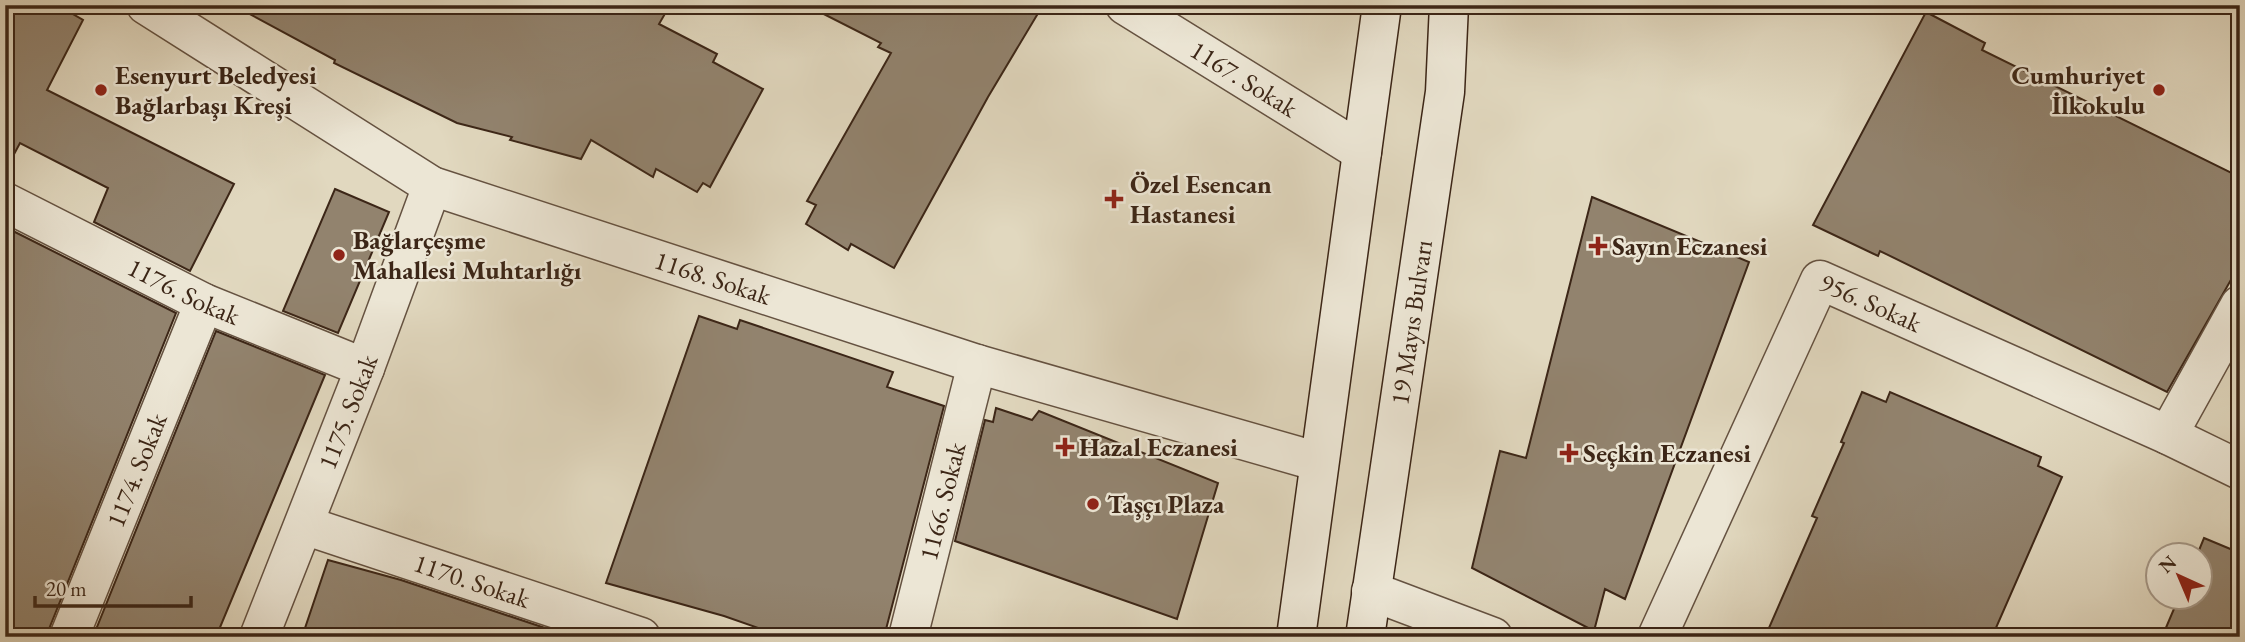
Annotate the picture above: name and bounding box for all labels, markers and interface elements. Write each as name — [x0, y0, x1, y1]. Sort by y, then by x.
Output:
street label: 1167. Sokak — [1184, 33, 1305, 125]
place label: Esenyurt Beledyesi Bağlarbaşı Kreşi — [115, 58, 317, 122]
place label: Cumhuriyet İlkokulu — [2012, 58, 2146, 122]
marker: Esenyurt Beledyesi Bağlarbaşı Kreşi — [93, 82, 109, 98]
marker: Cumhuriyet İlkokulu — [2151, 82, 2167, 98]
place label: Özel Esencan Hastanesi — [1130, 167, 1272, 231]
marker: Özel Esencan Hastanesi — [1104, 189, 1124, 209]
place label: Bağlarçeşme Mahallesi Muhtarlığı — [353, 223, 582, 287]
place label: Sayın Eczanesi — [1612, 229, 1768, 263]
street label: 19 Mayıs Bulvarı — [1382, 238, 1440, 407]
marker: Sayın Eczanesi — [1590, 238, 1606, 254]
street label: 1168. Sokak — [650, 243, 776, 313]
marker: Bağlarçeşme Mahallesi Muhtarlığı — [331, 247, 347, 263]
street label: 1176. Sokak — [122, 250, 245, 333]
street label: 956. Sokak — [1814, 265, 1928, 340]
street label: 1175. Sokak — [310, 349, 386, 474]
street label: 1174. Sokak — [98, 407, 175, 532]
place label: Hazal Eczanesi — [1079, 430, 1238, 464]
place label: Seçkin Eczanesi — [1583, 436, 1751, 470]
street label: 1166. Sokak — [911, 438, 974, 564]
marker: Hazal Eczanesi — [1057, 439, 1073, 455]
marker: Seçkin Eczanesi — [1561, 445, 1577, 461]
place label: Taşçı Plaza — [1107, 487, 1225, 521]
marker: Taşçı Plaza — [1085, 496, 1101, 512]
north arrow — [2144, 540, 2214, 610]
street label: 1170. Sokak — [409, 546, 535, 616]
text: N — [2153, 549, 2182, 578]
scale bar — [35, 565, 191, 609]
text: 20 m — [46, 575, 87, 602]

